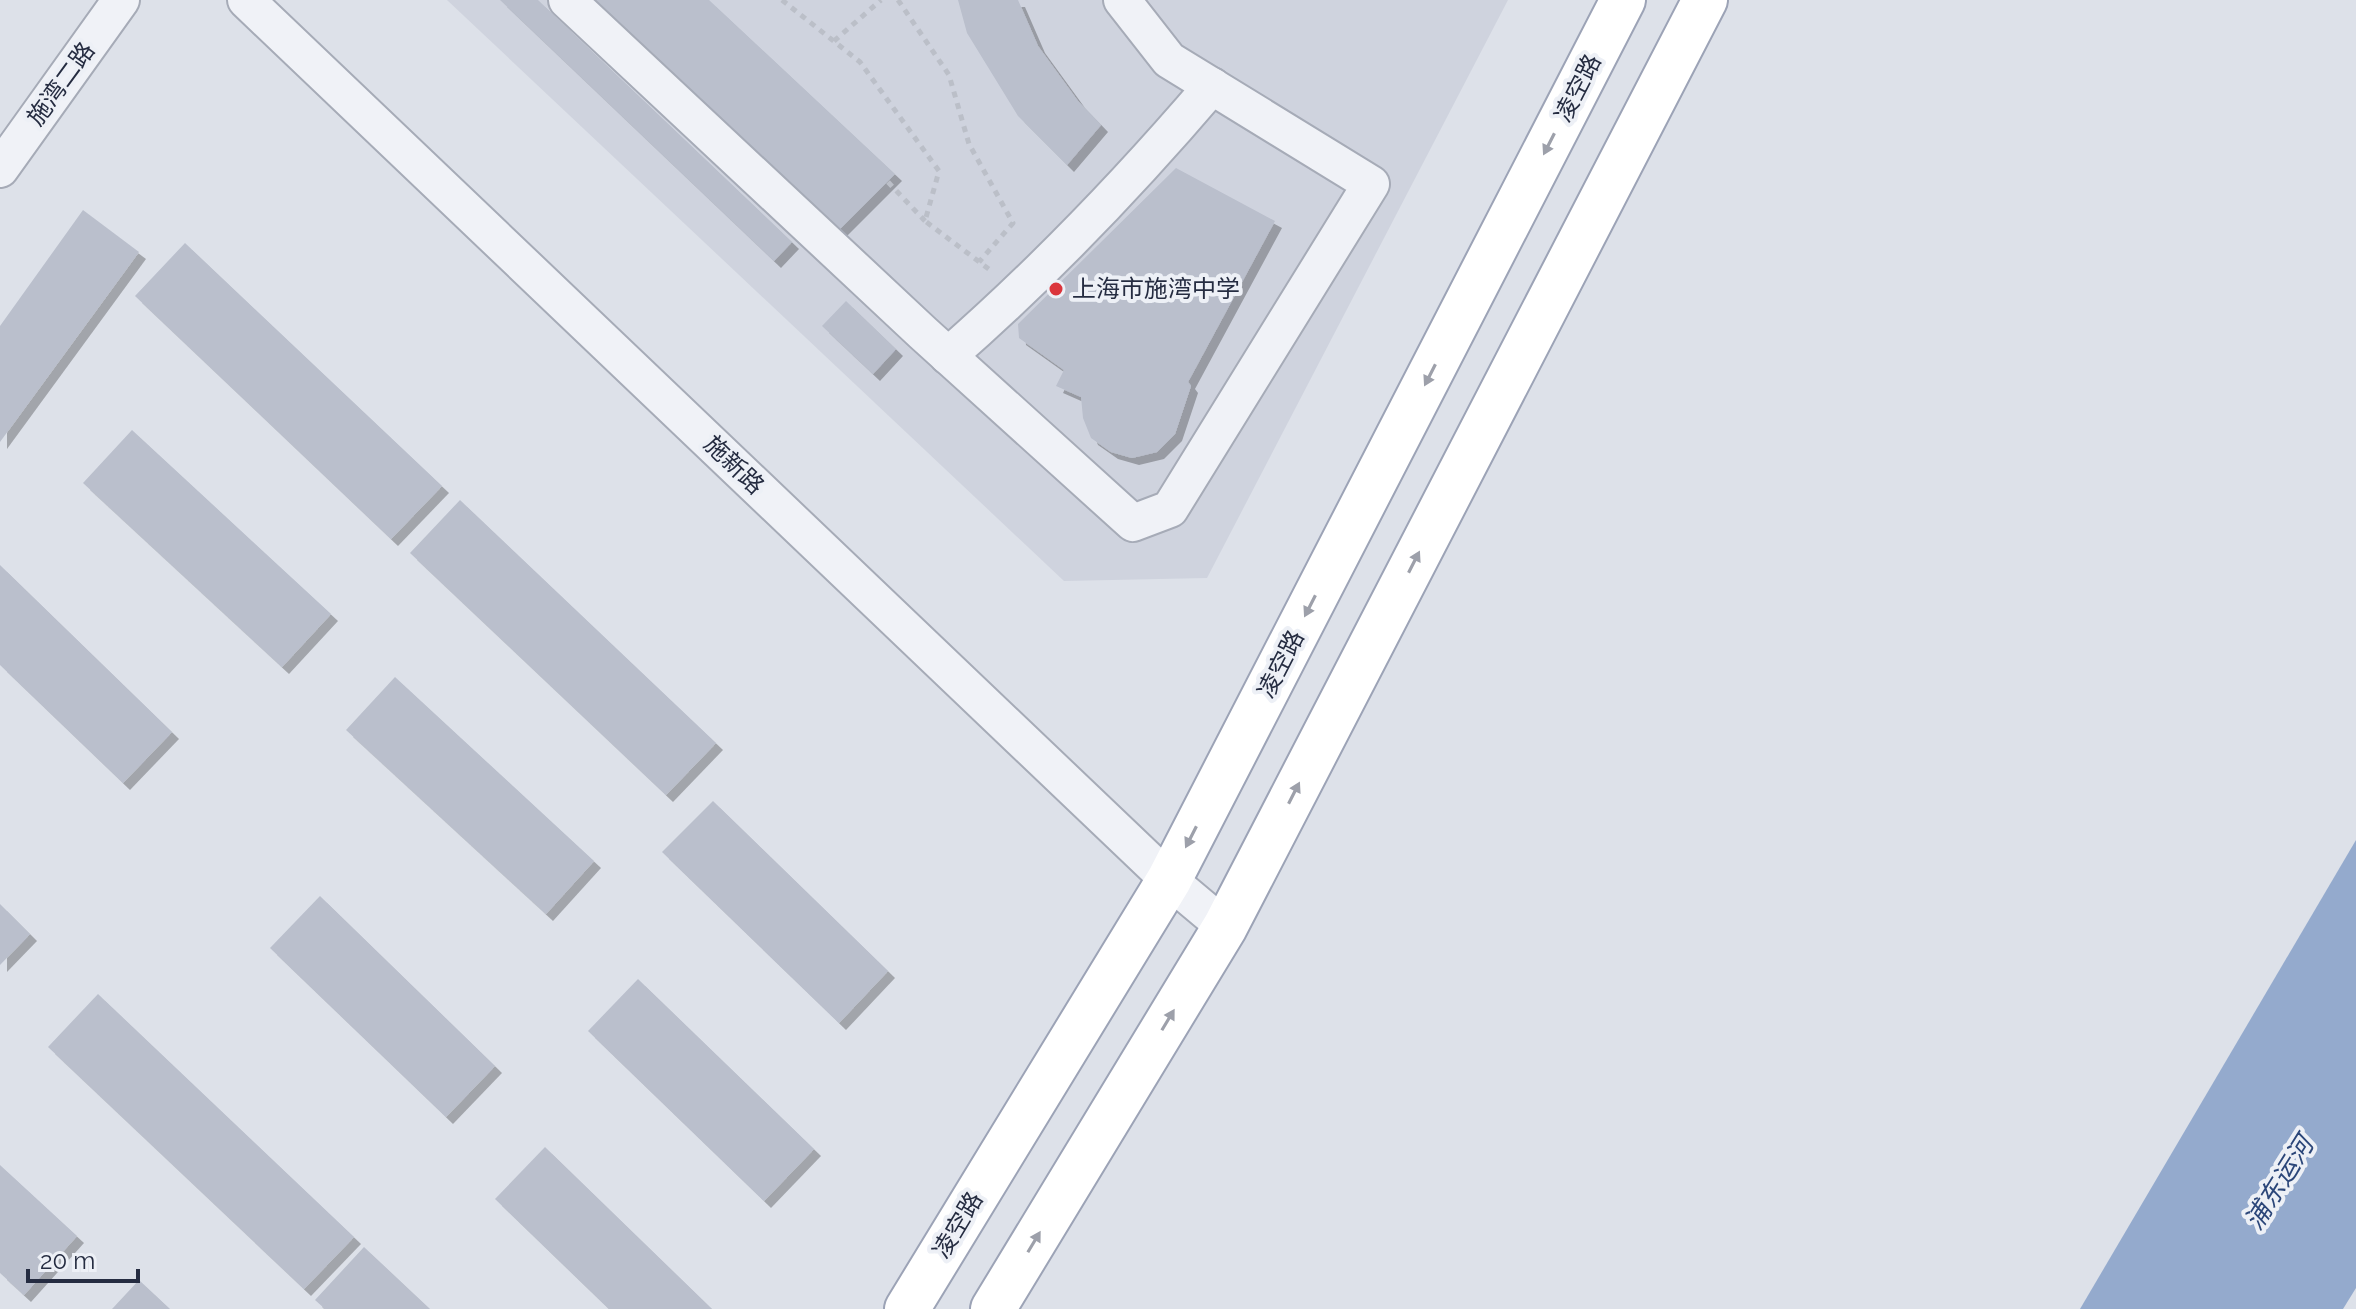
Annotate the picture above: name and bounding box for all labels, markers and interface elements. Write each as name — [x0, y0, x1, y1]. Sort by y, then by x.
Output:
street label: 施湾二路 — [21, 36, 101, 131]
street label: 凌空路 — [1548, 49, 1607, 126]
one-way arrow — [1542, 133, 1556, 155]
place label: 上海市施湾中学 — [1072, 274, 1240, 303]
marker: 上海市施湾中学 — [1047, 280, 1065, 298]
one-way arrow — [1423, 364, 1436, 387]
street label: 施新路 — [698, 429, 770, 500]
one-way arrow — [1408, 550, 1421, 573]
one-way arrow — [1304, 595, 1317, 618]
street label: 凌空路 — [1251, 625, 1310, 702]
one-way arrow — [1288, 781, 1301, 804]
one-way arrow — [1185, 826, 1198, 849]
one-way arrow — [1161, 1009, 1175, 1031]
water label: 浦东运河 — [2239, 1127, 2322, 1235]
street label: 凌空路 — [927, 1186, 989, 1263]
one-way arrow — [1026, 1231, 1040, 1253]
scale bar — [28, 1233, 138, 1283]
text: 20 m — [40, 1246, 95, 1275]

